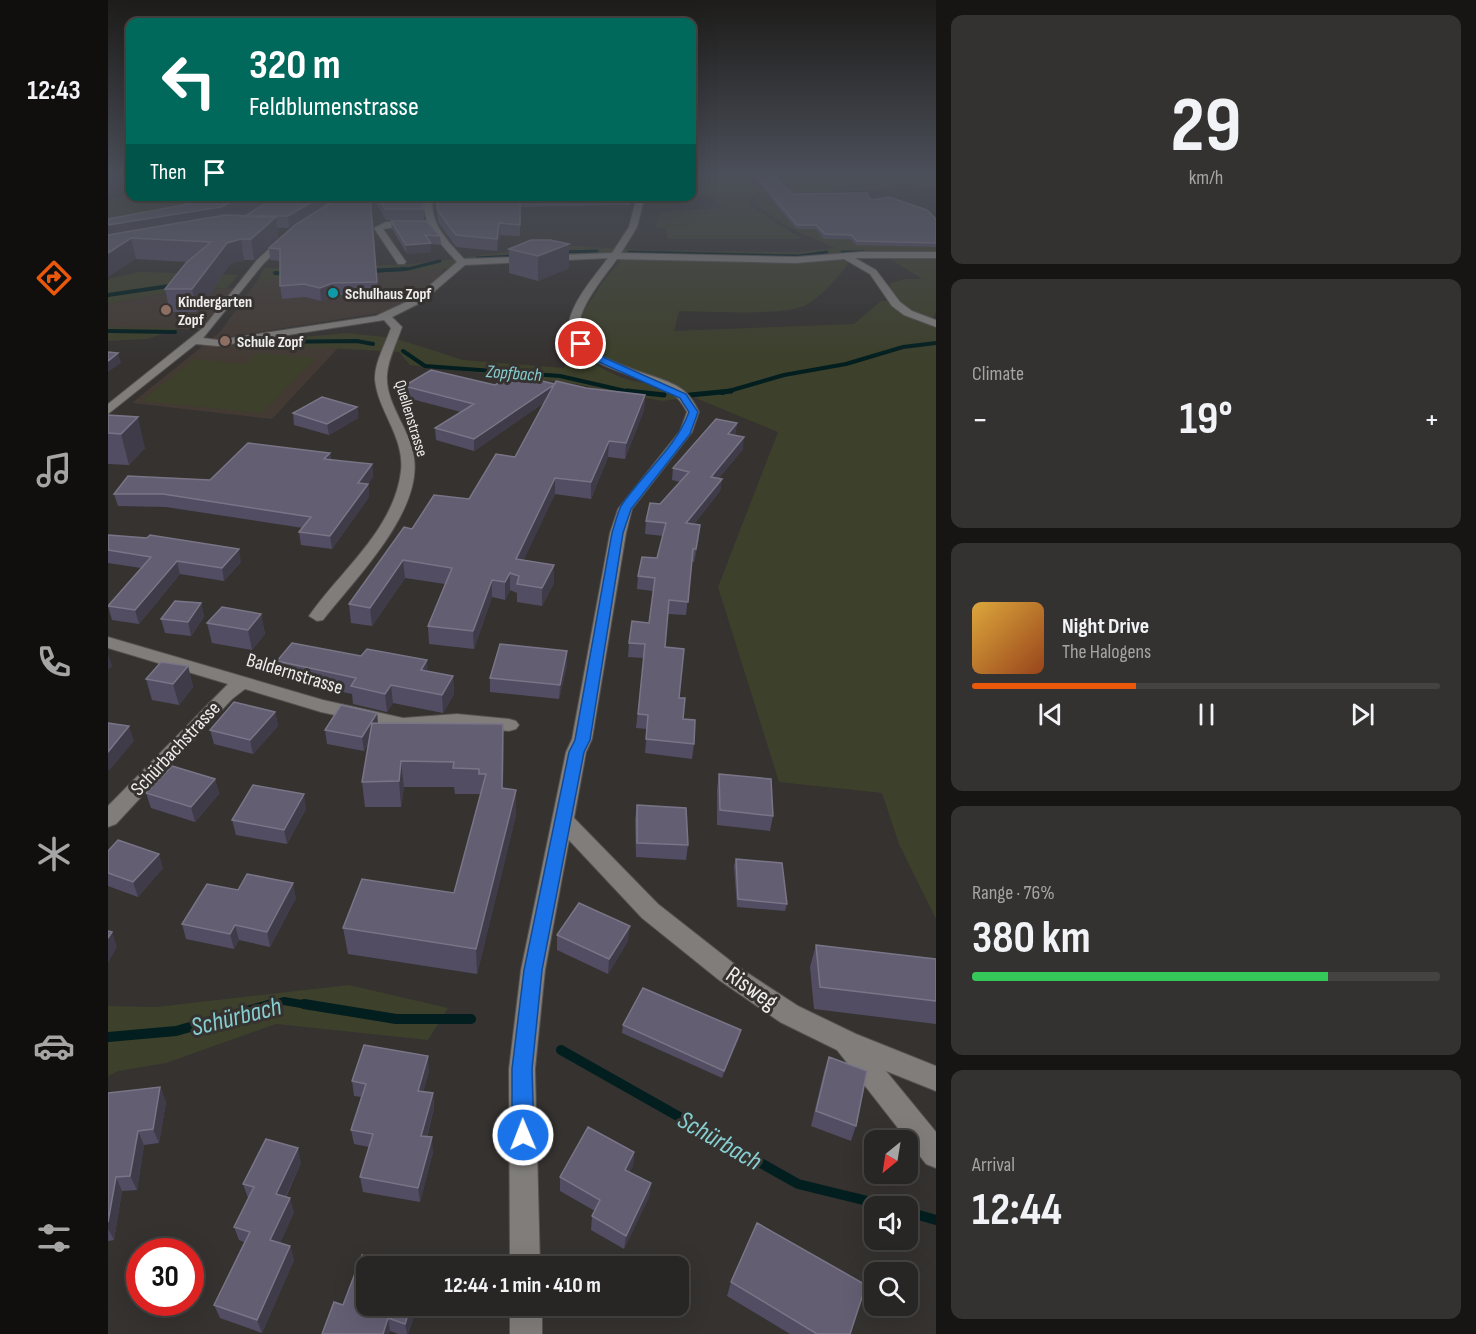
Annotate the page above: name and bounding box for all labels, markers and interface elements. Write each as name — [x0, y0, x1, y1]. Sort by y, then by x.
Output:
text: 320 m — [249, 40, 341, 91]
icon: left — [150, 42, 228, 120]
text: 12:43 — [27, 75, 81, 107]
text: 29 — [1170, 80, 1242, 173]
text: Feldblumenstrasse — [249, 91, 419, 123]
icon: arrive — [198, 156, 231, 189]
text: Then — [150, 159, 186, 186]
text: km/h — [1189, 166, 1223, 190]
icon: directions — [33, 257, 75, 299]
place label: Schulhaus Zopf — [345, 285, 432, 304]
marker: Schulhaus Zopf — [326, 286, 340, 300]
place label: Kindergarten Zopf — [178, 293, 252, 330]
marker: Kindergarten Zopf — [159, 303, 173, 317]
pin — [555, 318, 606, 369]
icon: arrive — [564, 327, 597, 360]
place label: Schule Zopf — [237, 333, 304, 352]
marker: Schule Zopf — [218, 334, 232, 348]
water label: Zopfbach — [484, 361, 543, 386]
text: Climate — [972, 362, 1024, 386]
street label: Quellenstrasse — [390, 378, 431, 459]
text: 19° — [1179, 392, 1233, 447]
text: − — [972, 400, 988, 440]
text: + — [1424, 400, 1440, 440]
icon: music — [33, 449, 75, 491]
text: Night Drive — [1062, 613, 1149, 640]
text: The Halogens — [1062, 640, 1151, 664]
icon: phone — [33, 641, 75, 683]
street label: Baldernstrasse — [244, 648, 346, 700]
street label: Schürbachstrasse — [126, 696, 226, 801]
icon: previous — [1034, 698, 1067, 731]
icon: pause — [1190, 698, 1223, 731]
icon: next — [1346, 698, 1379, 731]
icon: climate — [33, 833, 75, 875]
text: Range · 76% — [972, 881, 1055, 905]
text: 380 km — [972, 911, 1091, 966]
street label: Risweg — [720, 960, 783, 1017]
water label: Schürbach — [188, 991, 285, 1044]
icon: car — [33, 1025, 75, 1067]
position arrow — [491, 1103, 555, 1167]
water label: Schürbach — [672, 1105, 767, 1178]
north arrow — [864, 1130, 918, 1184]
map controls — [864, 1130, 918, 1316]
text: Arrival — [972, 1153, 1015, 1177]
text: 12:44 — [972, 1183, 1062, 1238]
button: sound — [864, 1196, 918, 1250]
icon: filters — [33, 1217, 75, 1259]
speed limit sign: 30 — [126, 1238, 204, 1316]
button: search — [864, 1262, 918, 1316]
text: 12:44 · 1 min · 410 m — [444, 1272, 601, 1299]

